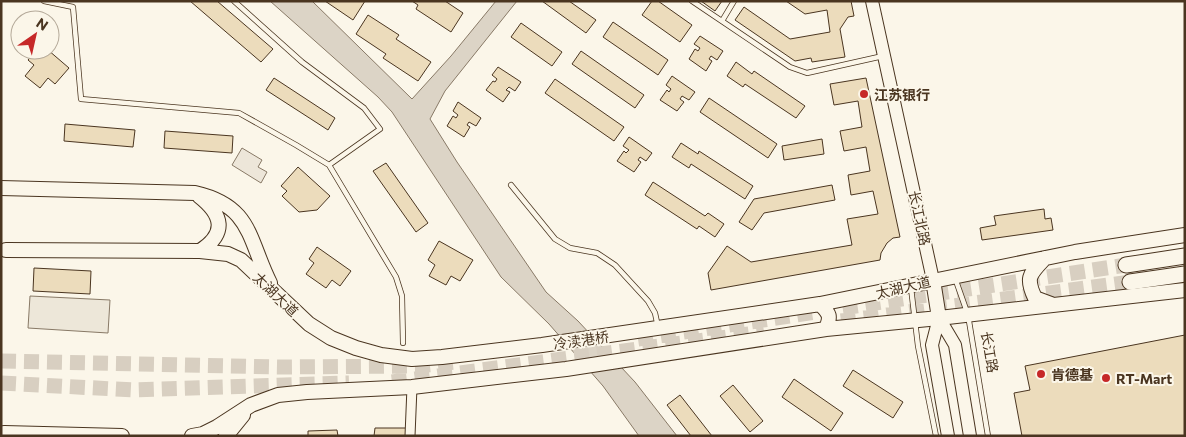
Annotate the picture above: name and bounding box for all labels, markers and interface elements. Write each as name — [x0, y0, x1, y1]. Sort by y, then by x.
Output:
north arrow — [10, 10, 60, 60]
text: N — [33, 14, 52, 34]
place label: 江苏银行 — [874, 86, 930, 103]
marker: 江苏银行 — [858, 88, 870, 100]
street label: 长江北路 — [906, 189, 934, 247]
street label: 太湖大道 — [250, 268, 302, 320]
street label: 太湖大道 — [874, 272, 932, 302]
street label: 冷渎港桥 — [552, 328, 610, 352]
street label: 长江路 — [978, 330, 1002, 374]
place label: 肯德基 — [1051, 366, 1093, 383]
marker: 肯德基 — [1035, 368, 1047, 380]
place label: RT-Mart — [1116, 370, 1172, 387]
marker: RT-Mart — [1100, 372, 1112, 384]

